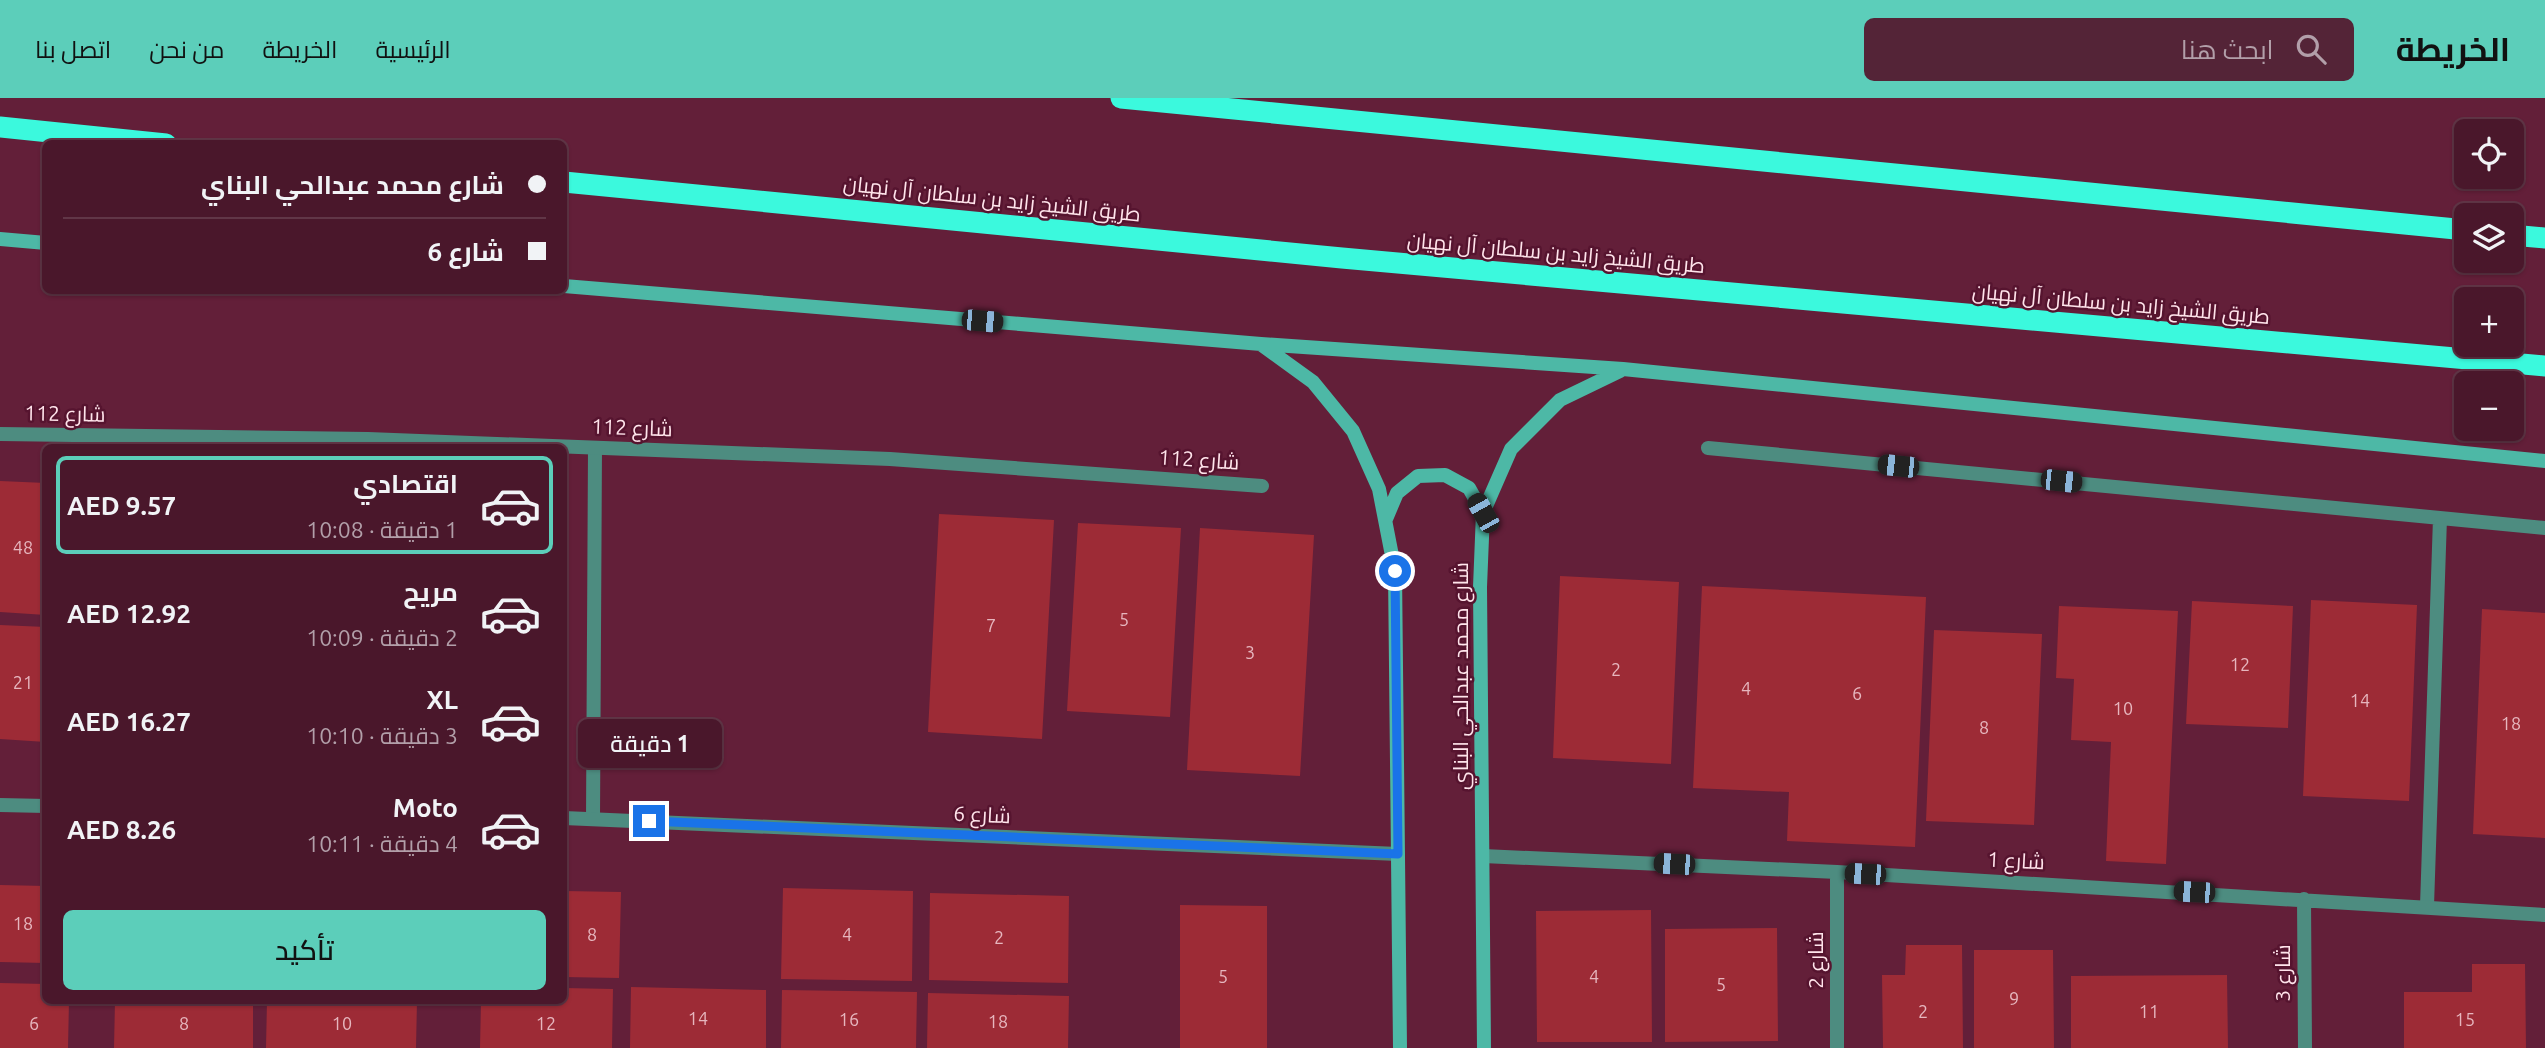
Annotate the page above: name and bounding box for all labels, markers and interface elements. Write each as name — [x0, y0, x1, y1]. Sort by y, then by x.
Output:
search box — [1864, 18, 2354, 81]
icon: search — [2292, 30, 2330, 68]
text: الخريطة — [2396, 30, 2510, 67]
text: ابحث هنا — [2181, 35, 2274, 64]
text: اتصل بنا — [35, 36, 111, 63]
text: من نحن — [149, 36, 225, 63]
text: الخريطة — [263, 36, 337, 63]
text: الرئيسية — [375, 36, 451, 63]
map controls — [2454, 119, 2524, 441]
button: locate — [2454, 119, 2524, 189]
text: شارع محمد عبدالحي البناي — [201, 170, 504, 199]
street label: طريق الشيخ زايد بن سلطان آل نهيان — [842, 170, 1142, 229]
button: layers — [2454, 203, 2524, 273]
street label: طريق الشيخ زايد بن سلطان آل نهيان — [1406, 227, 1706, 280]
text: شارع 6 — [428, 237, 504, 266]
street label: طريق الشيخ زايد بن سلطان آل نهيان — [1971, 278, 2271, 331]
button: + — [2454, 287, 2524, 357]
car — [961, 309, 1004, 333]
button: − — [2454, 371, 2524, 441]
street label: شارع 112 — [24, 400, 106, 429]
street label: شارع 112 — [591, 414, 673, 443]
street label: شارع 112 — [1158, 444, 1240, 477]
car — [1877, 453, 1920, 479]
car — [2040, 468, 2083, 494]
text: اقتصادي — [353, 469, 458, 498]
icon: car — [479, 474, 542, 537]
car — [1464, 490, 1503, 536]
text: AED 9.57 — [67, 491, 176, 520]
text: 1 دقيقة · 10:08 — [306, 517, 458, 542]
house number: 48 — [13, 537, 33, 557]
route start — [1379, 555, 1411, 587]
street label: شارع محمد عبدالحي البناي — [1448, 562, 1477, 790]
text: مريح — [403, 577, 458, 606]
icon: car — [479, 582, 542, 645]
text: AED 12.92 — [67, 599, 191, 628]
house number: 5 — [1119, 609, 1129, 629]
house number: 7 — [986, 615, 996, 635]
text: 2 دقيقة · 10:09 — [306, 625, 458, 650]
house number: 3 — [1245, 642, 1255, 662]
house number: 12 — [2230, 654, 2250, 674]
house number: 2 — [1611, 659, 1621, 679]
house number: 21 — [13, 672, 33, 692]
house number: 4 — [1741, 678, 1751, 698]
house number: 6 — [1852, 683, 1862, 703]
text: XL — [427, 685, 458, 714]
icon: car — [479, 690, 542, 753]
house number: 14 — [2350, 690, 2370, 710]
house number: 10 — [2113, 698, 2133, 718]
text: AED 16.27 — [67, 707, 191, 736]
house number: 18 — [2501, 713, 2521, 733]
house number: 8 — [1979, 717, 1989, 737]
callout: 1 دقيقة — [577, 720, 721, 768]
text: 3 دقيقة · 10:10 — [306, 723, 458, 748]
text: 1 دقيقة — [610, 731, 690, 756]
text: Moto — [393, 793, 458, 822]
icon: car — [479, 798, 542, 861]
street label: شارع 6 — [953, 801, 1011, 830]
route end — [633, 805, 665, 837]
text: AED 8.26 — [67, 815, 176, 844]
text: 4 دقيقة · 10:11 — [306, 831, 458, 856]
street label: شارع 1 — [1987, 847, 2045, 876]
car — [1653, 852, 1696, 876]
car — [1844, 862, 1887, 886]
car — [2173, 880, 2216, 904]
button: تأكيد — [63, 910, 546, 990]
house number: 18 — [13, 913, 33, 933]
house number: 8 — [587, 924, 597, 944]
house number: 4 — [842, 924, 852, 944]
house number: 2 — [994, 927, 1004, 947]
street label: شارع 2 — [1803, 931, 1830, 989]
street label: شارع 3 — [2270, 944, 2297, 1002]
house number: 5 — [1218, 966, 1228, 986]
house number: 4 — [1589, 966, 1599, 986]
house number: 5 — [1716, 974, 1726, 994]
house number: 9 — [2009, 988, 2019, 1008]
house number: 2 — [1918, 1001, 1928, 1021]
house number: 11 — [2139, 1001, 2159, 1021]
house number: 14 — [688, 1008, 708, 1028]
house number: 16 — [839, 1009, 859, 1029]
house number: 15 — [2455, 1009, 2475, 1029]
house number: 18 — [988, 1011, 1008, 1031]
house number: 6 — [29, 1013, 39, 1033]
house number: 8 — [179, 1013, 189, 1033]
house number: 10 — [332, 1013, 352, 1033]
house number: 12 — [536, 1013, 556, 1033]

